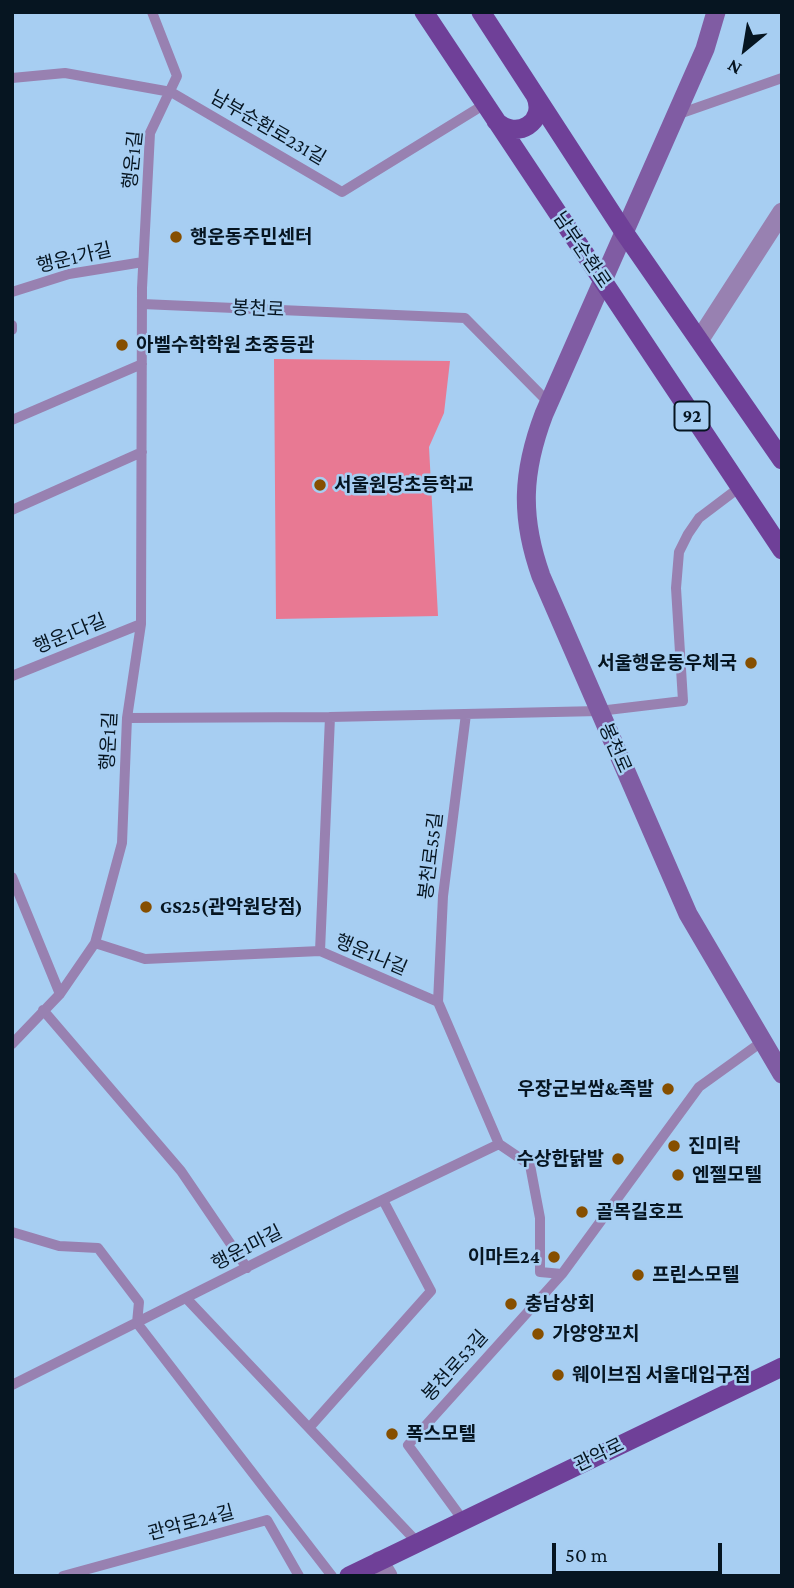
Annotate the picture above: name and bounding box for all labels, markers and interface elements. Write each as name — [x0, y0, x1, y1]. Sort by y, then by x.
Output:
north arrow — [710, 14, 780, 84]
text: N — [723, 55, 745, 80]
street label: 남부순환로231길 — [206, 86, 330, 170]
street label: 행운1길 — [119, 130, 147, 190]
street label: 남부순환로 — [548, 207, 616, 293]
place label: 행운동주민센터 — [190, 226, 312, 248]
marker: 행운동주민센터 — [168, 229, 184, 245]
street label: 행운1가길 — [34, 238, 114, 278]
street label: 봉천로 — [231, 296, 285, 322]
place label: 아벨수학학원 초중등관 — [136, 334, 314, 356]
marker: 아벨수학학원 초중등관 — [114, 337, 130, 353]
road number: 92 — [674, 402, 710, 430]
place label: 서울원당초등학교 — [334, 474, 474, 496]
marker: 서울원당초등학교 — [312, 477, 328, 493]
street label: 행운1다길 — [30, 609, 110, 659]
place label: 서울행운동우체국 — [597, 652, 737, 674]
marker: 서울행운동우체국 — [743, 655, 759, 671]
street label: 행운1길 — [96, 711, 122, 771]
street label: 봉천로 — [594, 719, 636, 777]
street label: 봉천로55길 — [414, 811, 448, 901]
place label: GS25(관악원당점) — [160, 896, 303, 918]
marker: GS25(관악원당점) — [138, 899, 154, 915]
street label: 행운1나길 — [331, 930, 411, 980]
place label: 우장군보쌈&족발 — [517, 1078, 654, 1100]
marker: 우장군보쌈&족발 — [660, 1081, 676, 1097]
place label: 진미락 — [688, 1135, 740, 1157]
marker: 진미락 — [666, 1138, 682, 1154]
place label: 수상한닭발 — [517, 1148, 604, 1170]
marker: 수상한닭발 — [610, 1151, 626, 1167]
place label: 엔젤모텔 — [692, 1164, 762, 1186]
marker: 엔젤모텔 — [670, 1167, 686, 1183]
place label: 골목길호프 — [596, 1201, 683, 1223]
marker: 골목길호프 — [574, 1204, 590, 1220]
street label: 행운1마길 — [208, 1221, 286, 1275]
place label: 이마트24 — [468, 1246, 540, 1268]
marker: 이마트24 — [546, 1249, 562, 1265]
place label: 프린스모텔 — [652, 1264, 739, 1286]
marker: 프린스모텔 — [630, 1267, 646, 1283]
place label: 충남상회 — [525, 1293, 595, 1315]
marker: 충남상회 — [503, 1296, 519, 1312]
place label: 가양양꼬치 — [552, 1323, 639, 1345]
street label: 봉천로53길 — [417, 1326, 493, 1406]
marker: 가양양꼬치 — [530, 1326, 546, 1342]
place label: 웨이브짐 서울대입구점 — [572, 1364, 750, 1386]
marker: 웨이브짐 서울대입구점 — [550, 1367, 566, 1383]
place label: 폭스모텔 — [406, 1423, 476, 1445]
marker: 폭스모텔 — [384, 1426, 400, 1442]
street label: 관악로 — [570, 1433, 628, 1477]
street label: 관악로24길 — [145, 1501, 237, 1545]
scale bar — [556, 1528, 726, 1572]
text: 50 m — [565, 1543, 608, 1567]

